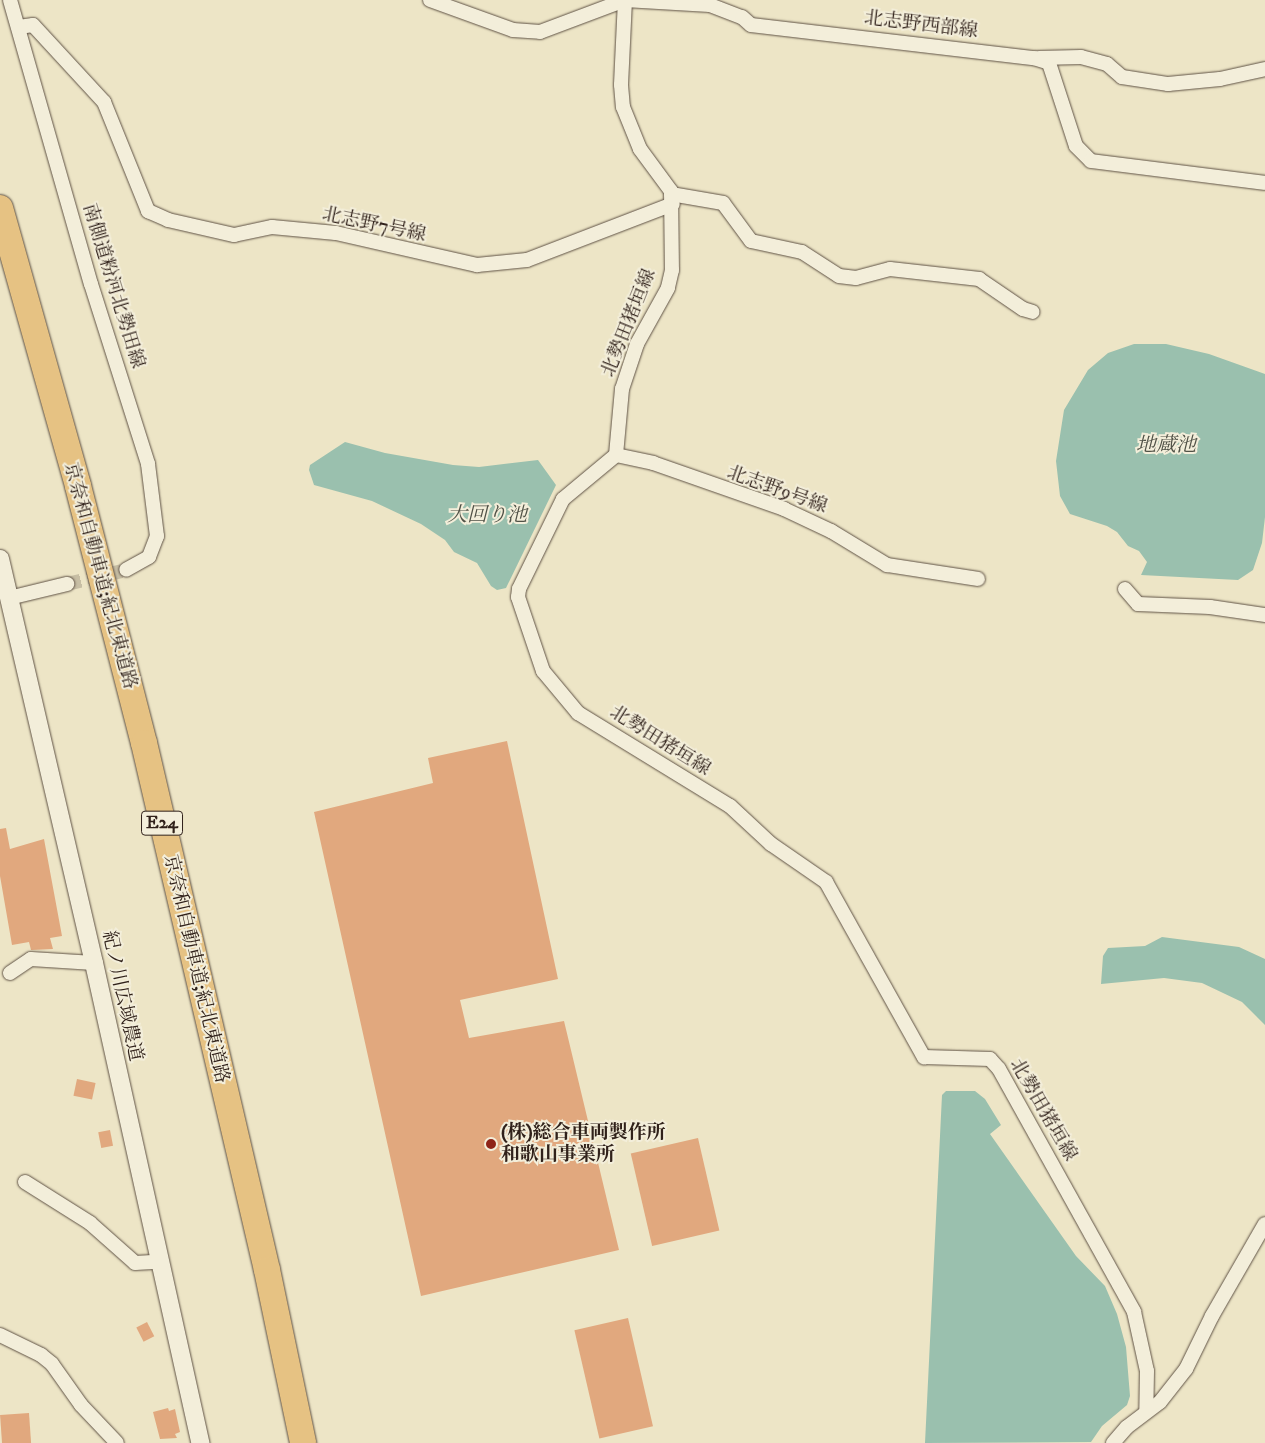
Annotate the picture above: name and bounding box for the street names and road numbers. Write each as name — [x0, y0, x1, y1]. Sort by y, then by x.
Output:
street label: 北志野西部線 — [863, 7, 979, 43]
street label: 南側道粉河北勢田線 — [77, 201, 149, 371]
street label: 北志野7号線 — [320, 203, 428, 247]
street label: 北勢田猪垣線 — [597, 266, 661, 380]
street label: 京奈和自動車道;紀北東道路 — [59, 460, 141, 692]
street label: 北志野9号線 — [724, 461, 830, 519]
street label: 北勢田猪垣線 — [606, 701, 714, 781]
road number: E24 — [141, 808, 183, 838]
street label: 京奈和自動車道;紀北東道路 — [159, 853, 233, 1085]
street label: 紀ノ川広域農道 — [97, 929, 147, 1063]
street label: 北勢田猪垣線 — [1005, 1055, 1081, 1165]

